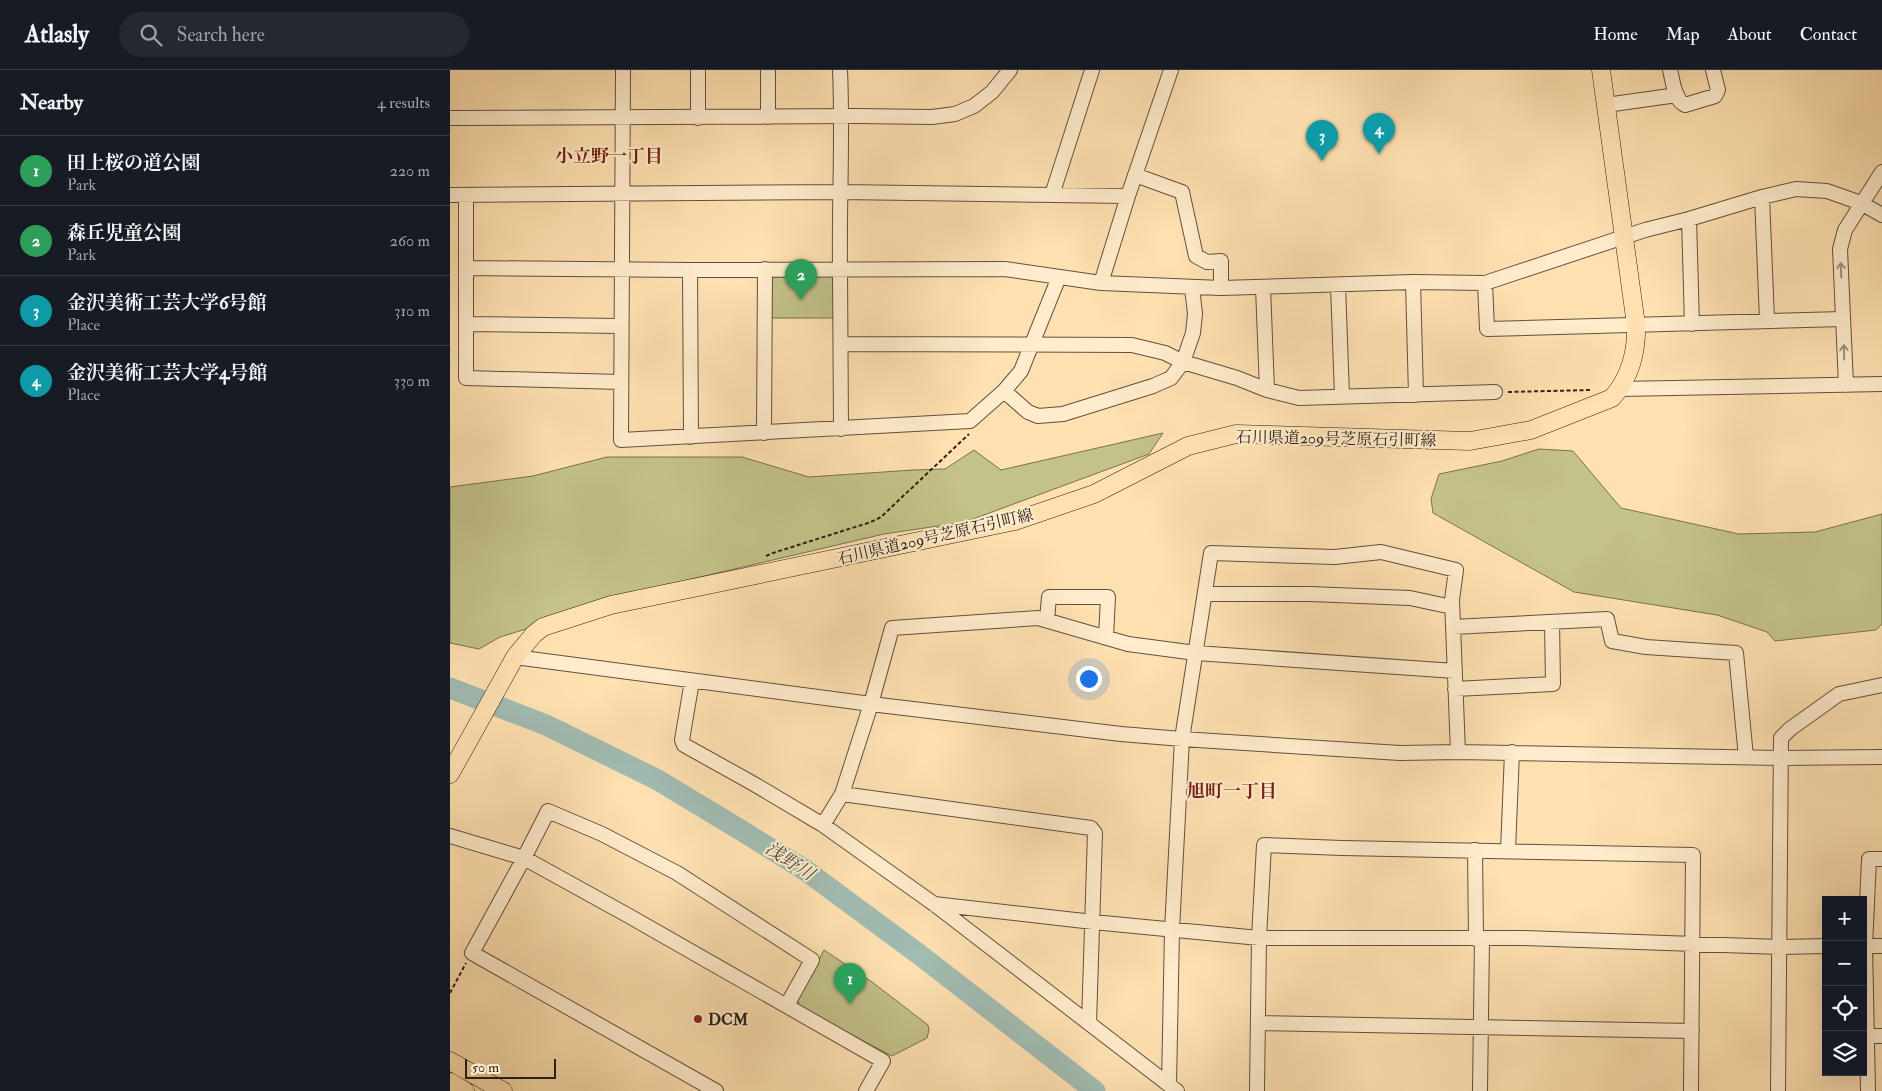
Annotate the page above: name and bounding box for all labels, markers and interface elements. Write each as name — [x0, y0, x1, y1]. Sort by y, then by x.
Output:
search box — [119, 12, 469, 57]
text: Atlasly — [25, 19, 89, 50]
icon: search — [137, 21, 165, 49]
text: Search here — [177, 23, 265, 47]
text: Home — [1593, 23, 1638, 46]
text: Map — [1666, 23, 1700, 46]
text: About — [1728, 23, 1772, 46]
text: Contact — [1800, 23, 1857, 46]
text: Nearby — [20, 89, 83, 116]
text: 4 results — [377, 93, 430, 113]
pin: 4 — [1363, 113, 1395, 154]
pin: 3 — [1306, 120, 1338, 161]
district label: 小立野一丁目 — [555, 145, 663, 168]
text: 田上桜の道公園 — [67, 151, 200, 175]
text: 1 — [33, 161, 39, 181]
text: 220 m — [390, 161, 430, 181]
text: Park — [67, 175, 96, 195]
text: 森丘児童公園 — [67, 221, 181, 245]
text: 2 — [32, 231, 40, 251]
text: 260 m — [390, 231, 430, 251]
text: Park — [67, 245, 96, 265]
pin: 2 — [785, 259, 817, 300]
one-way arrow — [1836, 262, 1846, 278]
text: 金沢美術工芸大学6号館 — [67, 291, 267, 315]
text: 3 — [33, 301, 39, 321]
text: 310 m — [394, 301, 430, 321]
text: Place — [67, 315, 100, 335]
one-way arrow — [1840, 344, 1849, 360]
text: 金沢美術工芸大学4号館 — [67, 361, 267, 385]
text: 4 — [32, 371, 40, 391]
text: 330 m — [394, 371, 430, 391]
text: Place — [67, 385, 100, 405]
street label: 石川県道209号芝原石引町線 — [1236, 427, 1436, 451]
street label: 石川県道209号芝原石引町線 — [835, 505, 1035, 569]
your location — [1076, 666, 1102, 692]
district label: 旭町一丁目 — [1187, 780, 1277, 803]
water label: 浅野川 — [761, 837, 820, 887]
map controls — [1822, 896, 1867, 1076]
button: + — [1822, 896, 1867, 941]
button: − — [1822, 941, 1867, 986]
pin: 1 — [834, 963, 866, 1004]
button: locate — [1822, 986, 1867, 1031]
place label: DCM — [708, 1010, 749, 1030]
marker: DCM — [692, 1013, 704, 1025]
button: layers — [1822, 1031, 1867, 1076]
scale bar — [465, 1056, 556, 1079]
text: 50 m — [472, 1059, 499, 1076]

